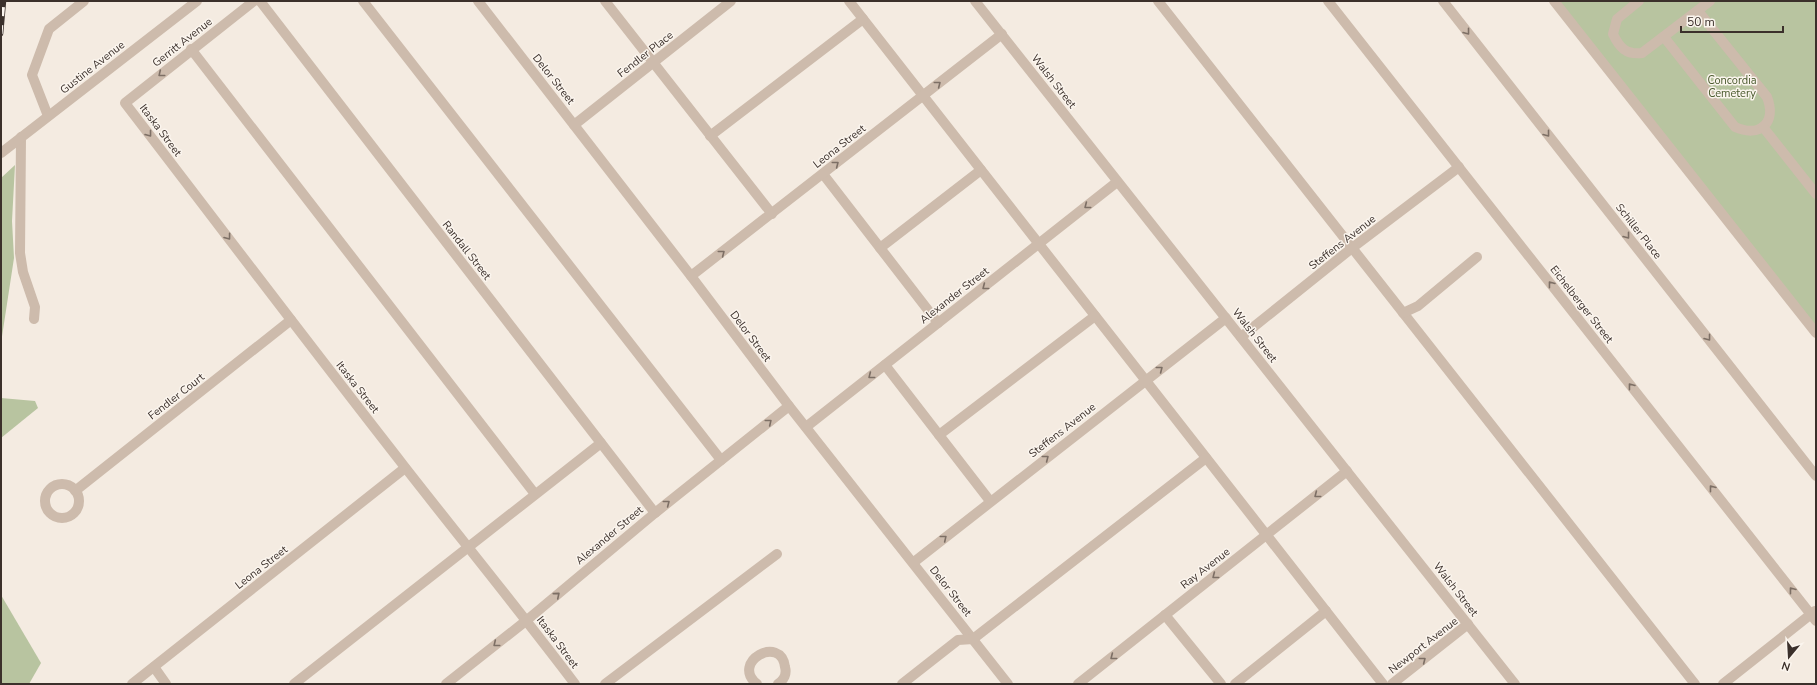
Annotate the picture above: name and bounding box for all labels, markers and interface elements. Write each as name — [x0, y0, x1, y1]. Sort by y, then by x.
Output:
scale bar — [1681, 8, 1783, 34]
street label: Gerritt Avenue — [149, 14, 215, 70]
text: 50 m — [1687, 14, 1715, 30]
one-way arrow — [1462, 27, 1469, 34]
street label: Fendler Place — [614, 28, 676, 81]
street label: Gustine Avenue — [57, 37, 128, 97]
street label: Delor Street — [529, 51, 578, 108]
street label: Walsh Street — [1028, 51, 1080, 112]
one-way arrow — [158, 69, 165, 76]
park label: Concordia Cemetery — [1707, 73, 1757, 101]
one-way arrow — [933, 81, 940, 88]
street label: Itaska Street — [136, 101, 185, 160]
street label: Leona Street — [810, 121, 869, 172]
one-way arrow — [144, 129, 151, 136]
one-way arrow — [1542, 129, 1549, 136]
one-way arrow — [831, 162, 838, 169]
street label: Schiller Place — [1612, 200, 1665, 262]
one-way arrow — [1084, 201, 1091, 208]
street label: Steffens Avenue — [1306, 211, 1379, 273]
street label: Randall Street — [439, 218, 494, 283]
one-way arrow — [1623, 232, 1630, 239]
one-way arrow — [223, 233, 230, 240]
one-way arrow — [718, 250, 725, 257]
street label: Eichelberger Street — [1547, 262, 1617, 346]
street label: Alexander Street — [917, 264, 992, 327]
one-way arrow — [1548, 281, 1555, 288]
one-way arrow — [982, 282, 989, 289]
street label: Walsh Street — [1229, 305, 1281, 366]
street label: Delor Street — [727, 308, 775, 365]
one-way arrow — [1703, 334, 1710, 341]
street label: Itaska Street — [333, 358, 383, 416]
one-way arrow — [1155, 367, 1162, 374]
street label: Fendler Court — [145, 370, 208, 423]
one-way arrow — [869, 371, 876, 378]
one-way arrow — [1629, 383, 1636, 390]
street label: Steffens Avenue — [1026, 399, 1099, 461]
one-way arrow — [764, 419, 772, 426]
one-way arrow — [1042, 455, 1049, 462]
one-way arrow — [1709, 486, 1716, 493]
one-way arrow — [1314, 491, 1321, 498]
one-way arrow — [663, 501, 670, 508]
street label: Alexander Street — [572, 503, 646, 568]
one-way arrow — [939, 536, 947, 543]
street label: Leona Street — [232, 542, 291, 593]
street label: Ray Avenue — [1177, 544, 1233, 592]
street label: Walsh Street — [1430, 559, 1482, 620]
street label: Delor Street — [926, 563, 975, 620]
one-way arrow — [1212, 571, 1219, 578]
one-way arrow — [1790, 588, 1797, 595]
one-way arrow — [552, 592, 559, 599]
street label: Itaska Street — [533, 613, 582, 672]
street label: Newport Avenue — [1386, 614, 1461, 677]
north arrow — [1769, 637, 1809, 677]
one-way arrow — [494, 640, 501, 647]
one-way arrow — [1110, 652, 1117, 659]
one-way arrow — [1418, 658, 1425, 665]
text: N — [1780, 658, 1792, 674]

